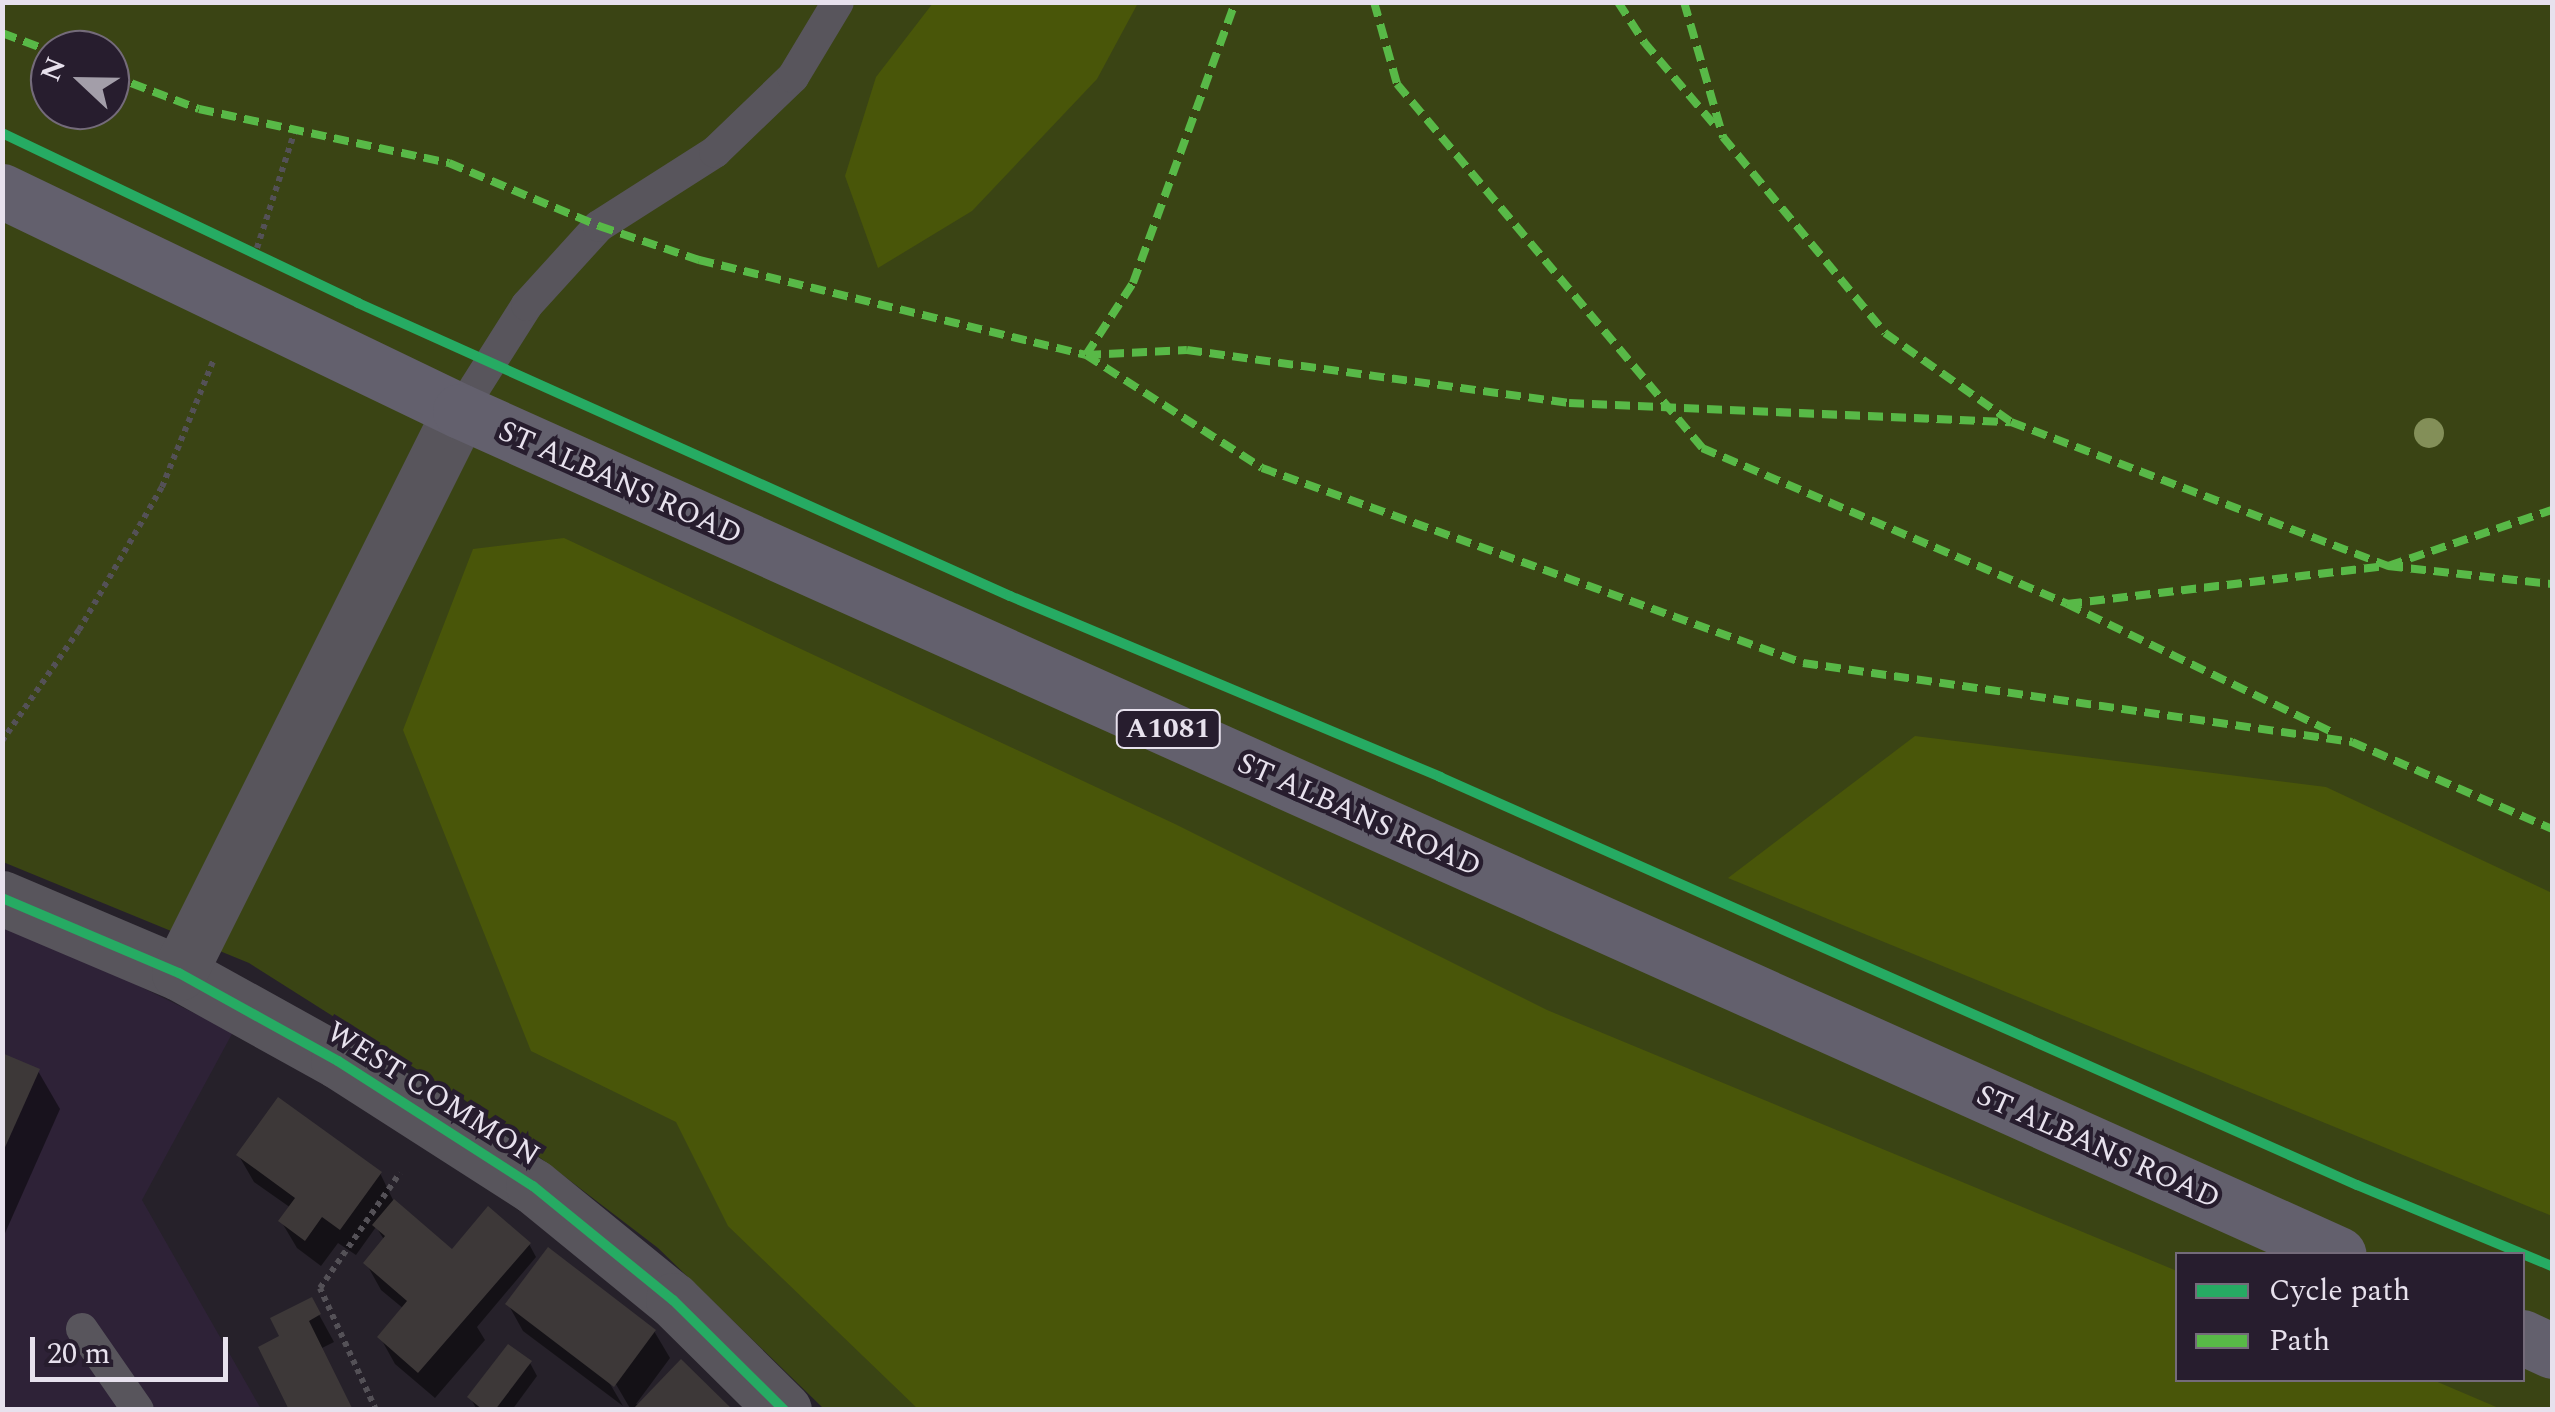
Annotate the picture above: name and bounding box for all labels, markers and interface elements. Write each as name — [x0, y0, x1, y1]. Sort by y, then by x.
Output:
north arrow — [30, 30, 130, 130]
text: N — [29, 51, 78, 88]
street label: ST ALBANS ROAD — [493, 413, 747, 553]
road number: A1081 — [1116, 706, 1220, 752]
street label: ST ALBANS ROAD — [1232, 745, 1486, 885]
street label: WEST COMMON — [320, 1014, 546, 1174]
street label: ST ALBANS ROAD — [1971, 1077, 2225, 1217]
legend — [2175, 1252, 2525, 1382]
text: Cycle path — [2269, 1268, 2410, 1314]
scale bar — [35, 1317, 232, 1379]
text: Path — [2269, 1318, 2330, 1364]
text: 20 m — [47, 1331, 110, 1377]

